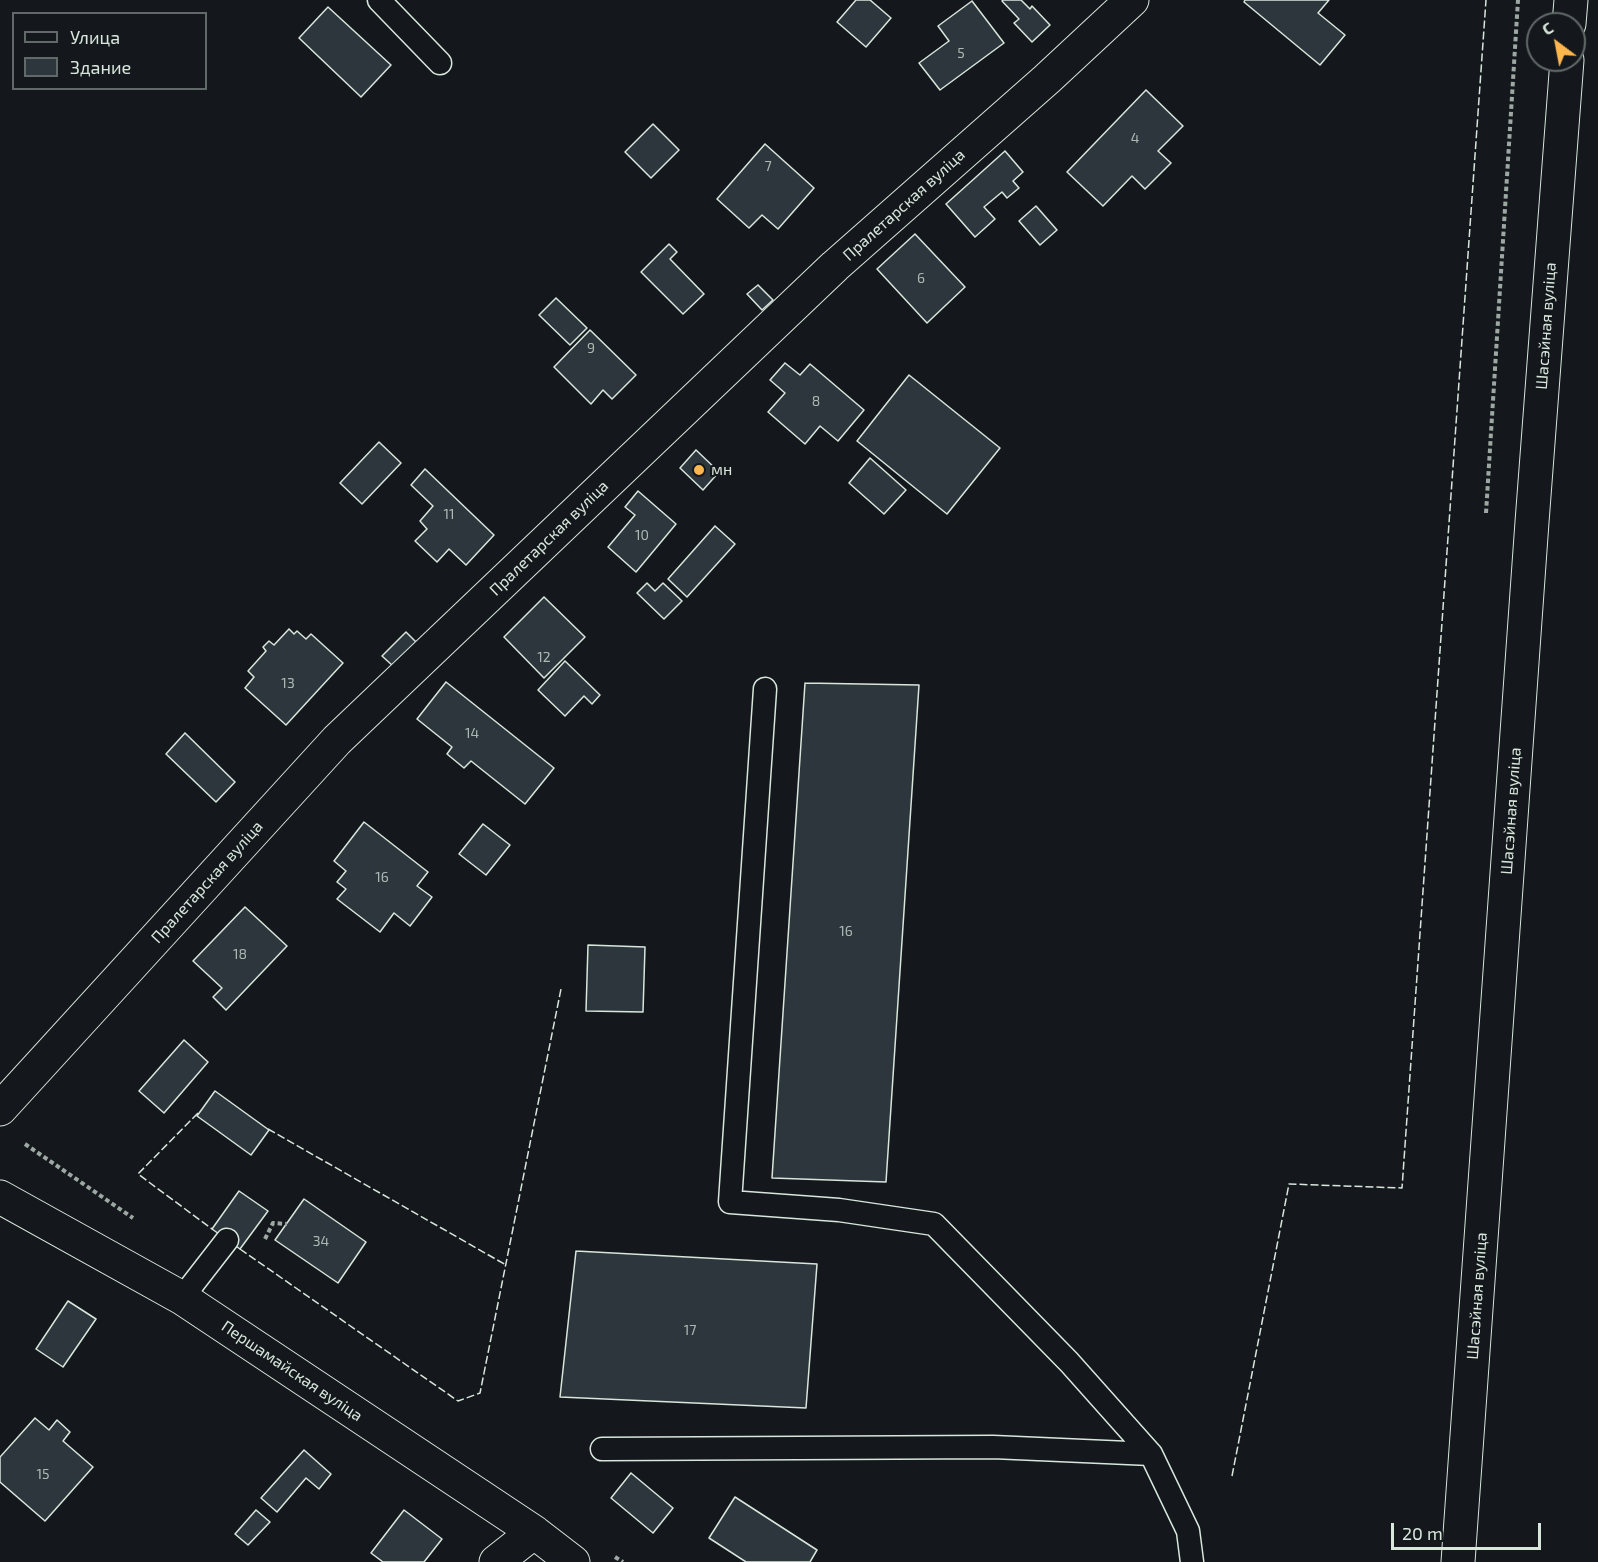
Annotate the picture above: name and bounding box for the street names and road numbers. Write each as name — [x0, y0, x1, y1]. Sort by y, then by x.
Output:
street label: Пралетарская вуліца — [839, 145, 969, 265]
street label: Шасэйная вуліца — [1532, 262, 1560, 390]
street label: Пралетарская вуліца — [486, 476, 612, 600]
street label: Шасэйная вуліца — [1497, 747, 1525, 875]
street label: Пралетарская вуліца — [147, 817, 267, 947]
street label: Шасэйная вуліца — [1463, 1232, 1491, 1360]
street label: Першамайская вуліца — [218, 1317, 366, 1425]

